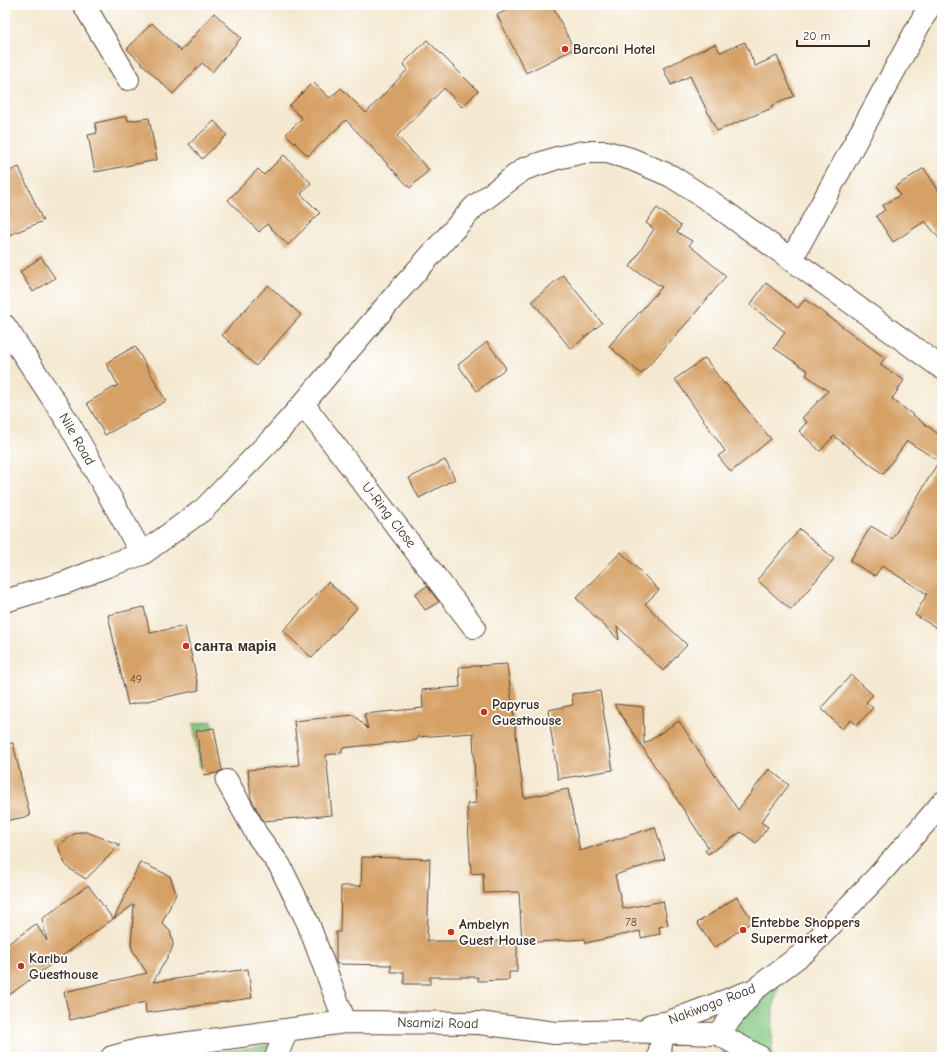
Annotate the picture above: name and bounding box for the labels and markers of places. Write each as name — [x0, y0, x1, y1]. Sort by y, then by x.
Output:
place label: Barconi Hotel — [573, 41, 655, 58]
marker: Barconi Hotel — [560, 44, 570, 54]
place label: санта марія — [194, 638, 276, 655]
marker: санта марія — [181, 641, 191, 651]
place label: Papyrus Guesthouse — [492, 696, 561, 729]
marker: Papyrus Guesthouse — [479, 707, 489, 717]
place label: Entebbe Shoppers Supermarket — [751, 914, 860, 947]
place label: Ambelyn Guest House — [459, 916, 536, 949]
marker: Entebbe Shoppers Supermarket — [738, 925, 748, 935]
marker: Ambelyn Guest House — [446, 927, 456, 937]
place label: Karibu Guesthouse — [29, 950, 98, 983]
marker: Karibu Guesthouse — [16, 961, 26, 971]

